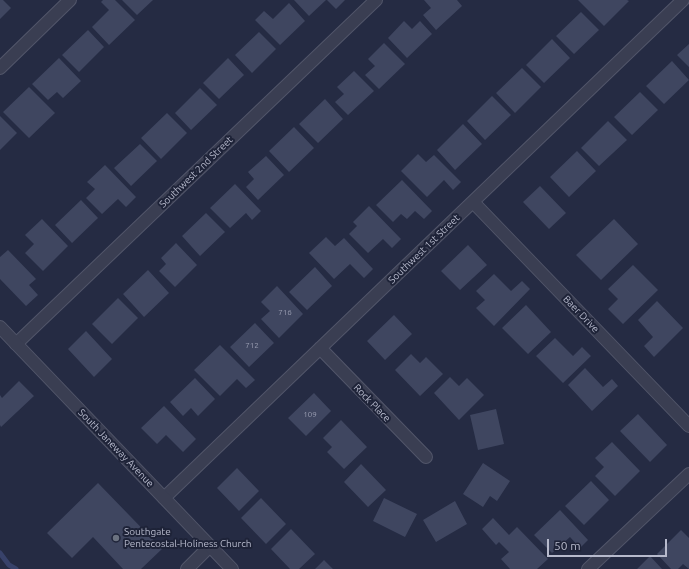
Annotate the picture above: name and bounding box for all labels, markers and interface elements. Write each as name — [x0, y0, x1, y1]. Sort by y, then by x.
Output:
street label: Southwest 2nd Street — [157, 134, 235, 210]
street label: Southwest 1st Street — [386, 212, 462, 286]
street label: Baer Drive — [560, 293, 602, 335]
house number: 716 — [278, 307, 292, 317]
house number: 712 — [245, 340, 259, 350]
street label: Rock Place — [351, 382, 393, 424]
street label: South Janeway Avenue — [76, 407, 156, 489]
house number: 109 — [303, 409, 317, 419]
place label: Southgate Pentecostal-Holiness Church — [124, 526, 252, 550]
scale bar — [549, 531, 669, 557]
marker: Southgate Pentecostal-Holiness Church — [111, 533, 121, 543]
text: 50 m — [554, 539, 581, 552]

